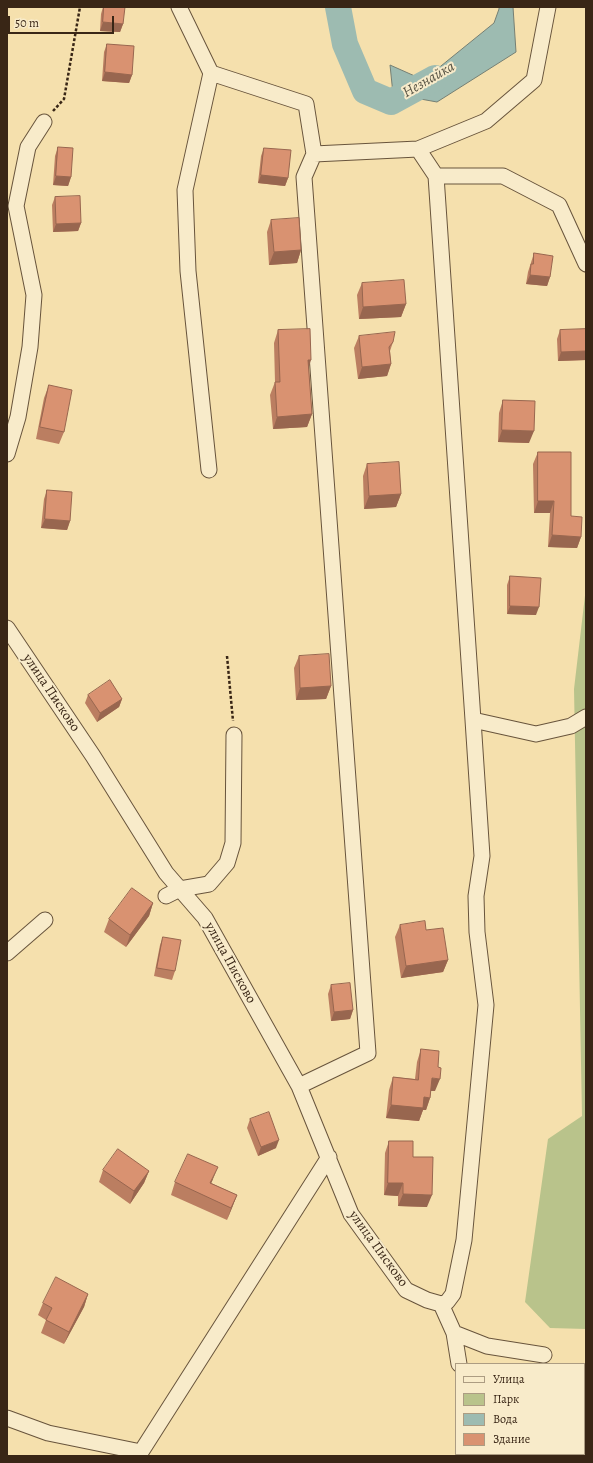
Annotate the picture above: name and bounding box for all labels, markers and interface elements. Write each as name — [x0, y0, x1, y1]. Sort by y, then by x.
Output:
scale bar — [10, 8, 116, 34]
text: 50 m — [15, 15, 39, 31]
water label: Незнайка — [400, 58, 458, 102]
street label: улица Писково — [19, 651, 83, 735]
street label: улица Писково — [201, 919, 259, 1007]
street label: улица Писково — [345, 1208, 411, 1290]
legend — [455, 1363, 585, 1455]
text: Улица — [493, 1371, 524, 1387]
text: Парк — [493, 1391, 519, 1407]
text: Вода — [493, 1411, 518, 1427]
text: Здание — [493, 1431, 530, 1447]

